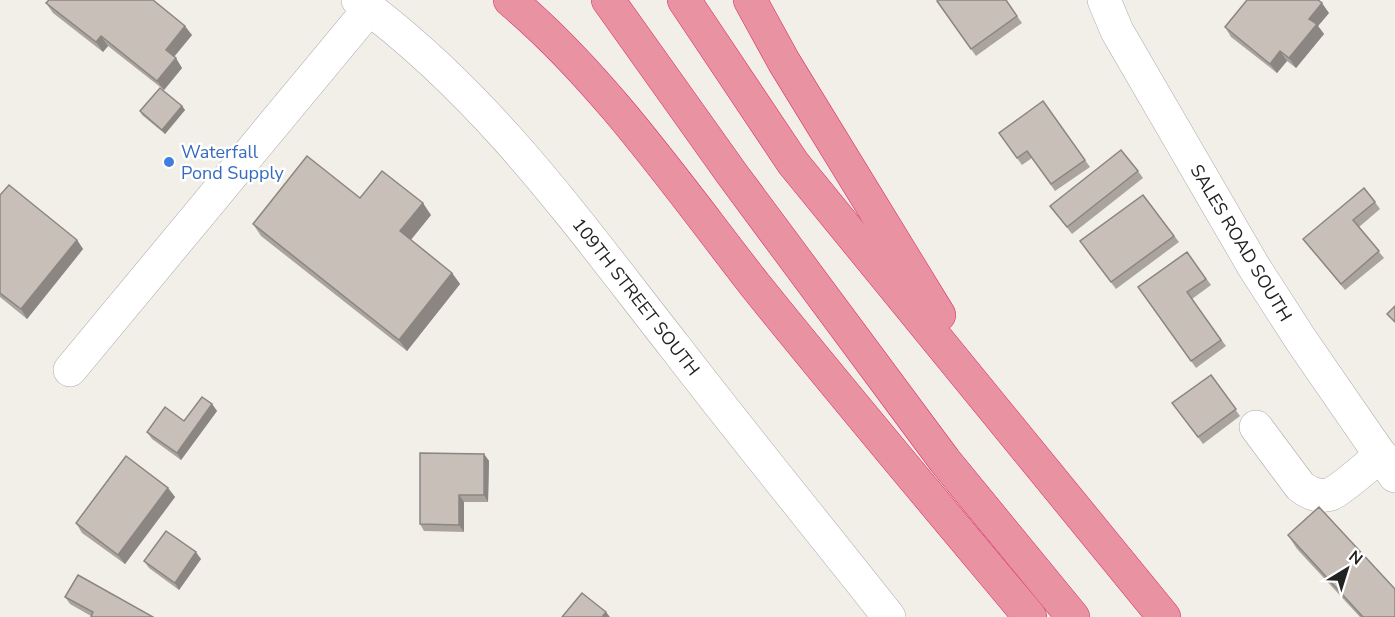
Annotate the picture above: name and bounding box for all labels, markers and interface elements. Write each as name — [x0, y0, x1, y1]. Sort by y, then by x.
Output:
place label: Waterfall Pond Supply — [181, 140, 285, 185]
marker: Waterfall Pond Supply — [162, 155, 176, 169]
street label: SALES ROAD SOUTH — [1185, 160, 1297, 326]
street label: 109TH STREET SOUTH — [567, 213, 705, 381]
north arrow — [1317, 539, 1377, 599]
text: N — [1344, 546, 1367, 570]

